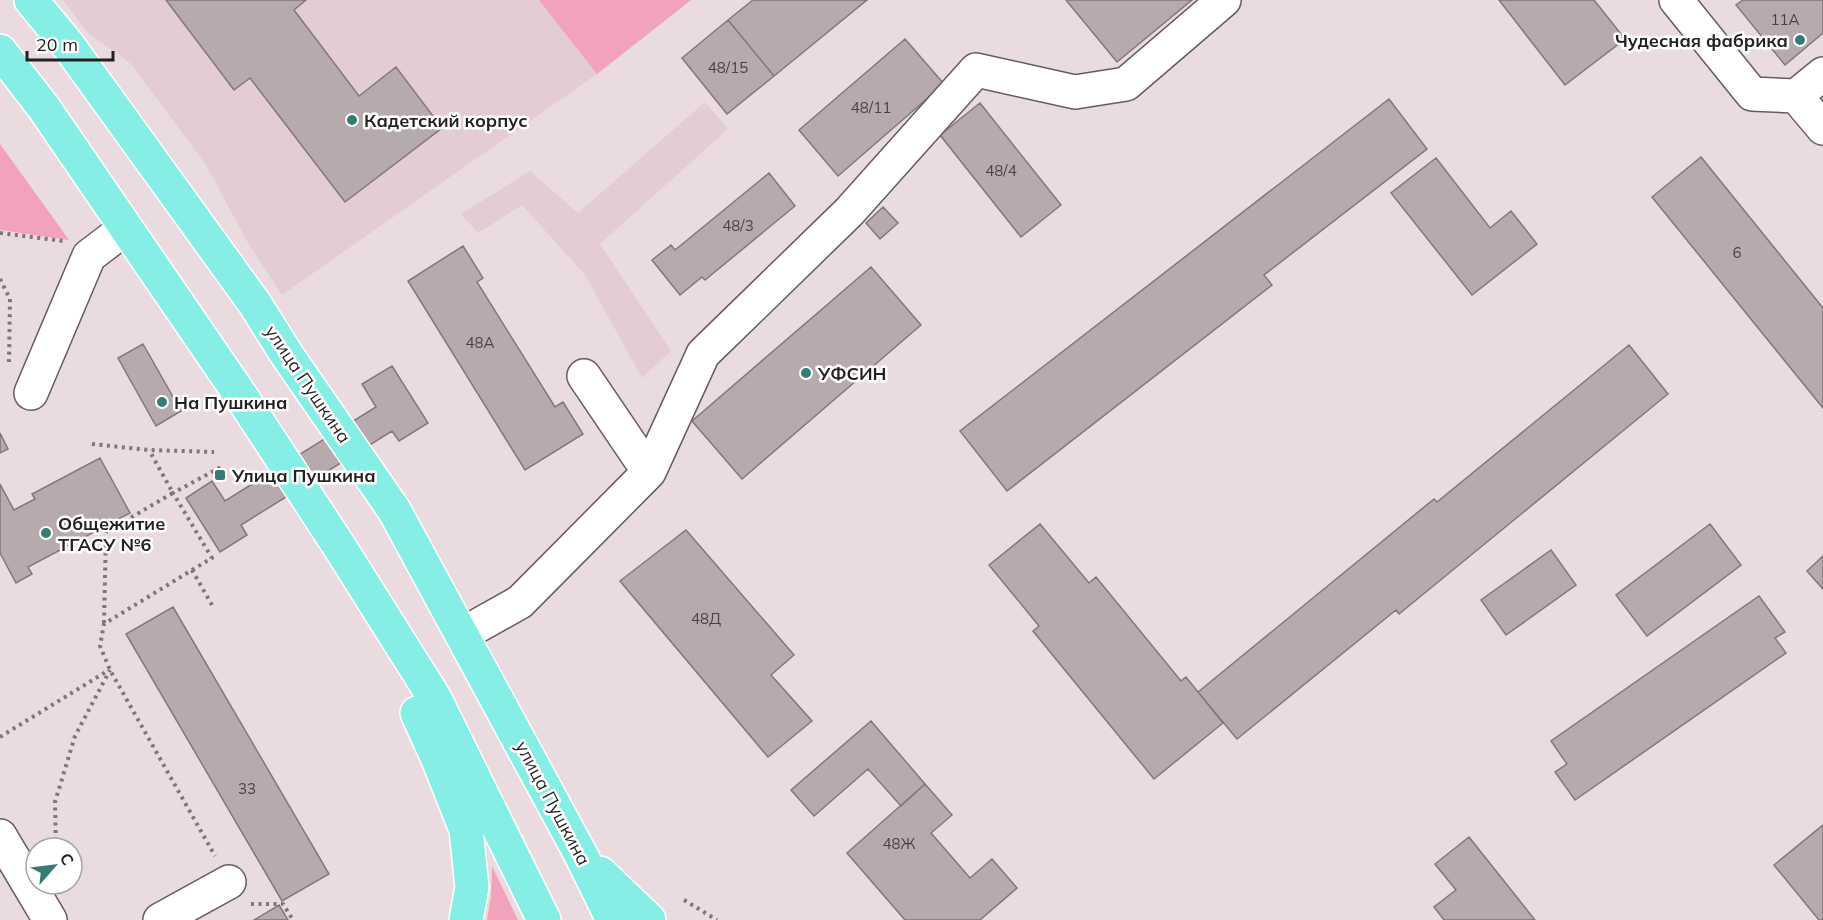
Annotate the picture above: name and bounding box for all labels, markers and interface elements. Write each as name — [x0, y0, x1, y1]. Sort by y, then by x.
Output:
house number: 11А — [1770, 10, 1800, 29]
scale bar — [27, 24, 112, 62]
place label: Чудесная фабрика — [1615, 29, 1788, 52]
text: 20 m — [36, 33, 78, 56]
marker: Чудесная фабрика — [1793, 33, 1807, 47]
house number: 48/15 — [708, 58, 748, 77]
house number: 48/11 — [851, 98, 891, 117]
place label: Кадетский корпус — [364, 109, 527, 132]
marker: Кадетский корпус — [345, 113, 359, 127]
house number: 48/4 — [985, 161, 1017, 180]
house number: 48/3 — [722, 216, 754, 235]
house number: 6 — [1732, 243, 1742, 262]
street label: улица Пушкина — [260, 321, 356, 447]
house number: 48А — [465, 333, 495, 352]
place label: УФСИН — [817, 362, 886, 385]
marker: УФСИН — [799, 366, 813, 380]
place label: На Пушкина — [174, 391, 287, 414]
marker: На Пушкина — [155, 395, 169, 409]
place label: Улица Пушкина — [231, 464, 376, 487]
marker: Улица Пушкина — [213, 468, 227, 482]
place label: Общежитие ТГАСУ №6 — [58, 512, 165, 556]
marker: Общежитие ТГАСУ №6 — [39, 526, 53, 540]
house number: 48Д — [691, 609, 721, 628]
street label: улица Пушкина — [511, 737, 595, 869]
house number: 33 — [238, 779, 256, 798]
house number: 48Ж — [883, 834, 916, 853]
north arrow — [24, 836, 84, 896]
text: С — [56, 849, 79, 869]

